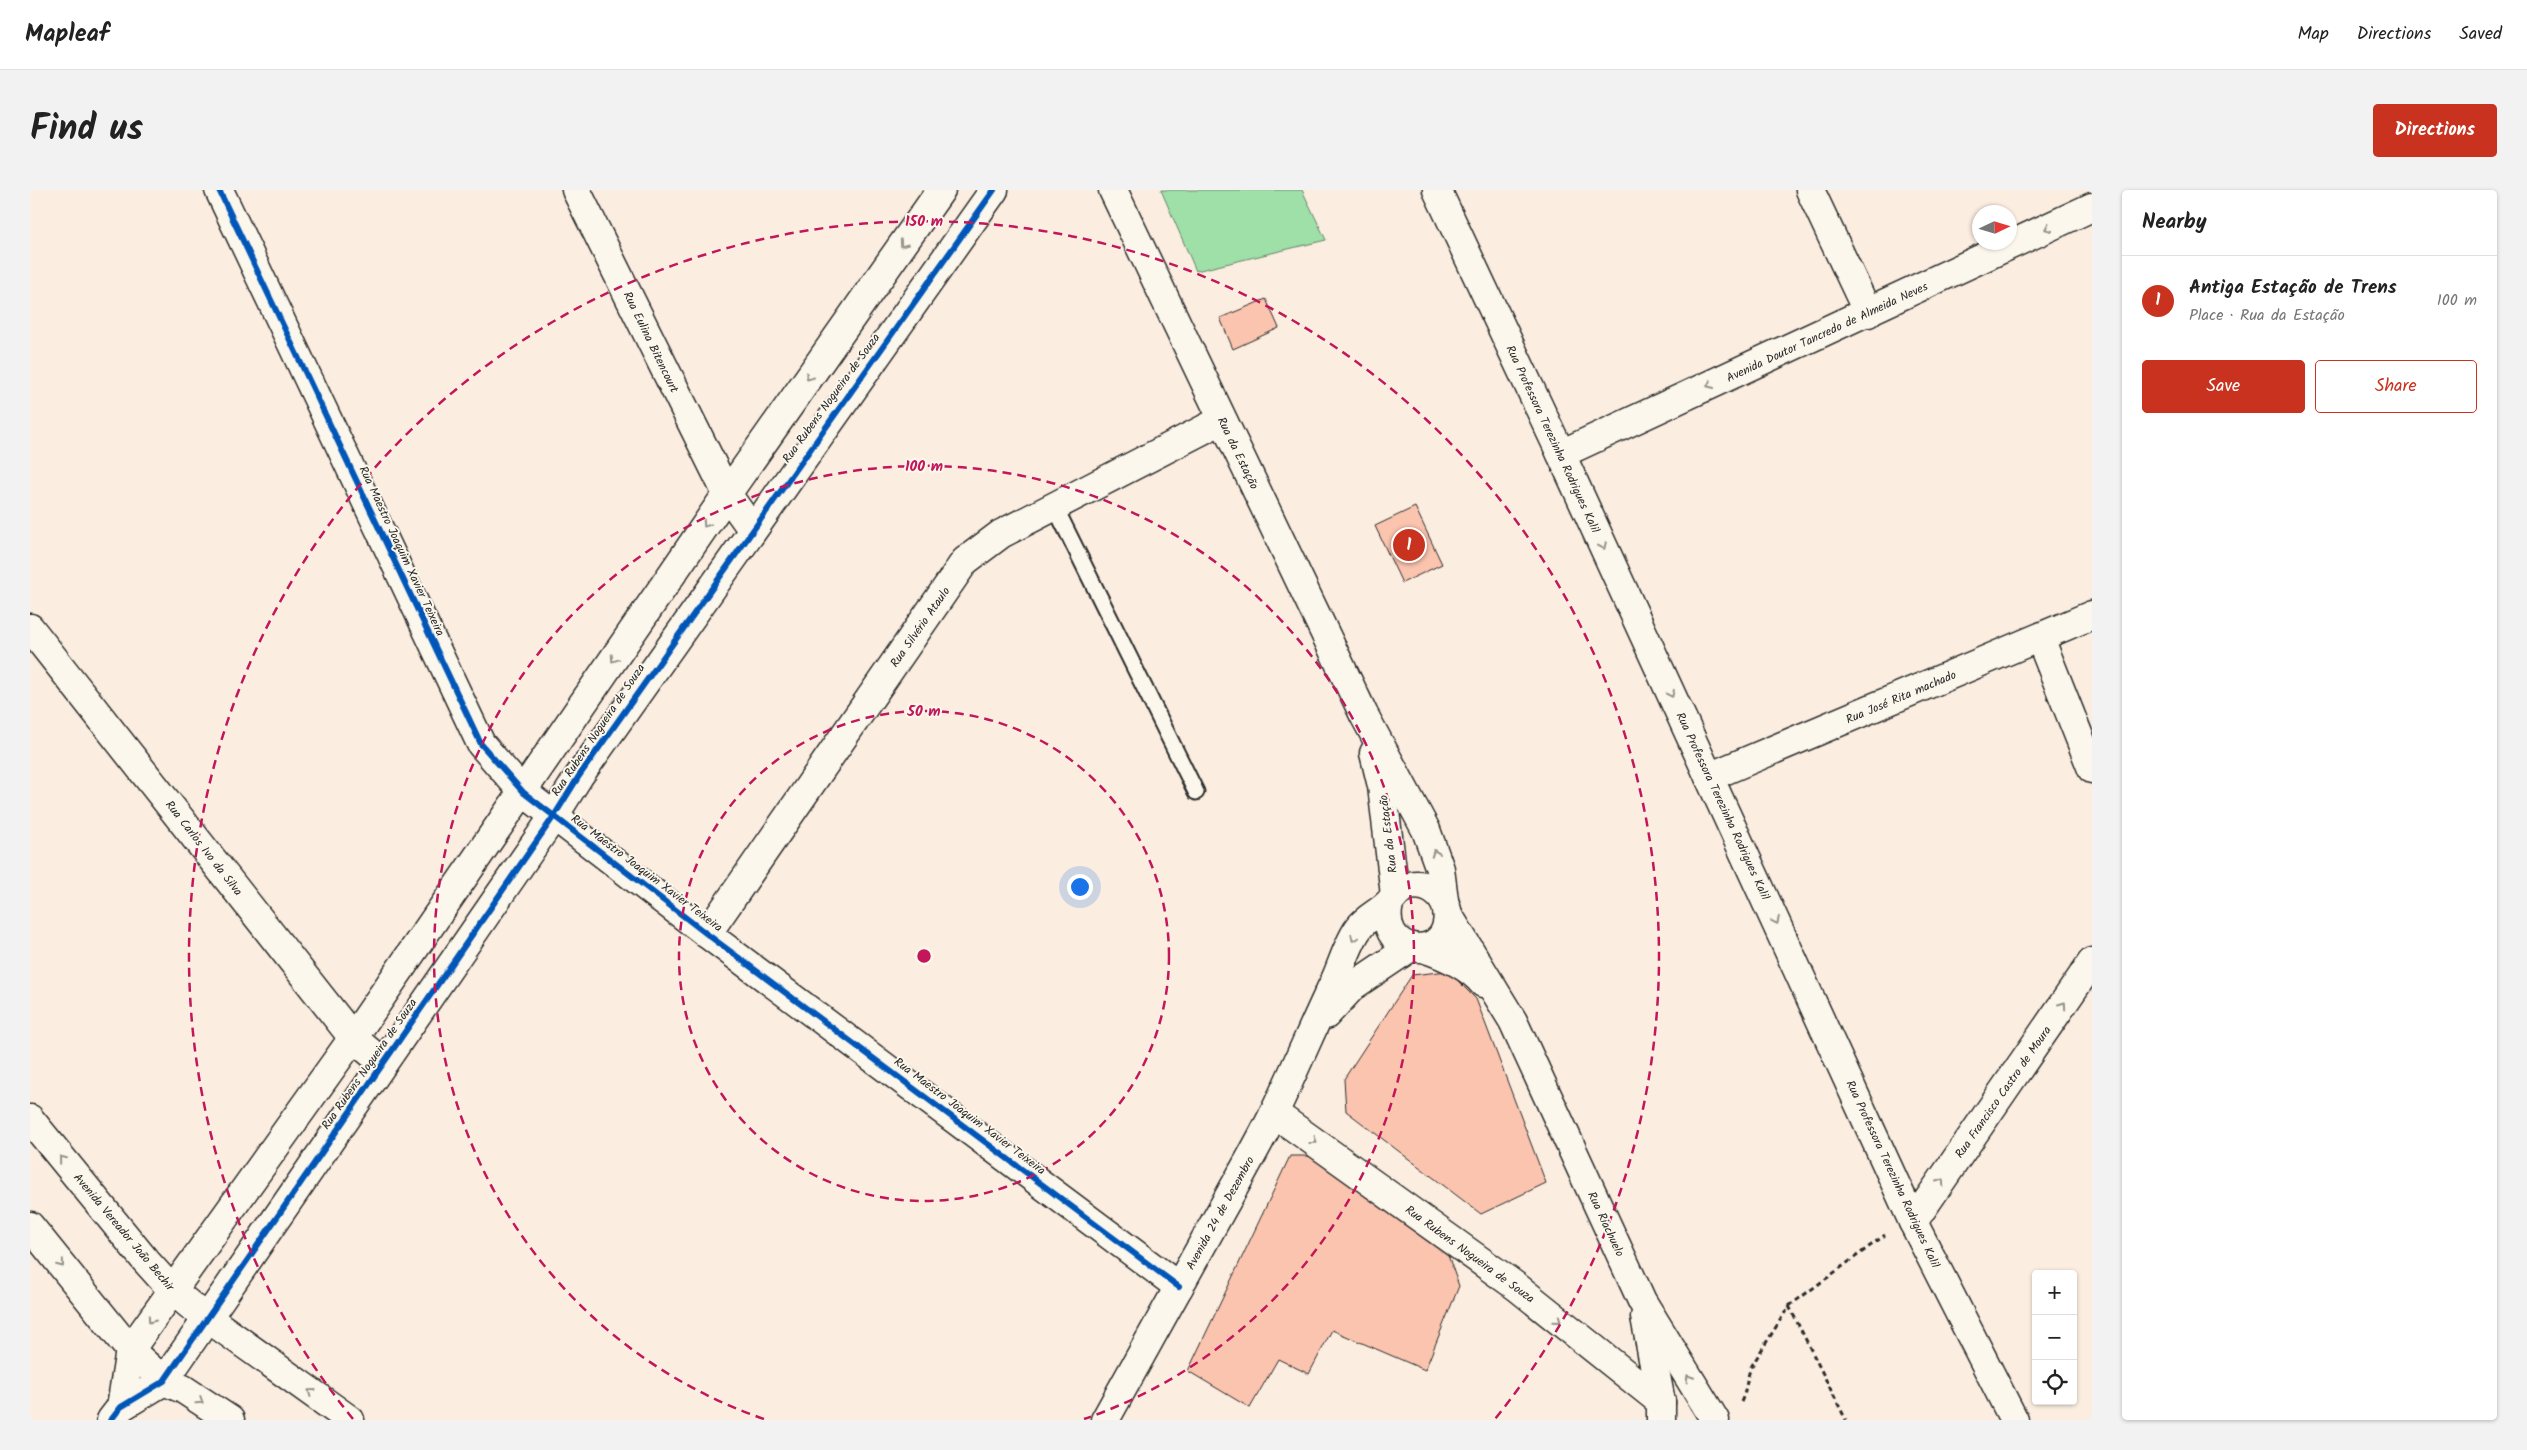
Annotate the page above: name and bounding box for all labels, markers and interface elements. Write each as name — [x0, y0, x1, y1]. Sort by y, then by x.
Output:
text: Mapleaf — [25, 15, 109, 54]
text: Map — [2297, 20, 2329, 49]
text: Directions — [2357, 20, 2431, 49]
text: Saved — [2459, 20, 2502, 49]
text: Find us — [30, 102, 143, 158]
button: Directions — [2373, 104, 2497, 157]
north arrow — [1972, 205, 2017, 250]
text: Nearby — [2142, 206, 2207, 239]
text: 150 m — [905, 210, 943, 234]
one-way arrow — [2044, 222, 2053, 232]
one-way arrow — [900, 238, 909, 248]
text: Antiga Estação de Trens — [2189, 273, 2397, 303]
street label: Avenida Doutor Tancredo de Almeida Neves — [1723, 277, 1931, 388]
street label: Rua Eulina Bitencourt — [618, 288, 684, 396]
text: 1 — [2156, 288, 2160, 313]
text: 100 m — [2437, 288, 2477, 313]
text: Place · Rua da Estação — [2189, 303, 2345, 328]
street label: Rua Rubens Nogueira de Souza — [778, 329, 885, 467]
street label: Rua Professora Terezinha Rodrigues Kalil — [1501, 342, 1605, 536]
button: Save — [2142, 360, 2305, 413]
button: Share — [2315, 360, 2477, 413]
one-way arrow — [806, 371, 815, 381]
one-way arrow — [1706, 379, 1715, 390]
street label: Rua da Estação — [1212, 414, 1263, 493]
text: 100 m — [905, 455, 943, 479]
street label: Rua Maestro Joaquim Xavier Teixeira — [354, 463, 450, 640]
one-way arrow — [703, 519, 712, 528]
pin: 1 — [1393, 526, 1425, 564]
one-way arrow — [1597, 541, 1607, 550]
street label: Rua Silvério Ataulo — [886, 583, 955, 671]
one-way arrow — [611, 653, 620, 662]
street label: Rua Rubens Nogueira de Souza — [547, 660, 650, 800]
street label: Rua José Rita machado — [1843, 666, 1959, 729]
one-way arrow — [1665, 689, 1675, 698]
text: 50 m — [906, 700, 941, 724]
street label: Rua Professora Terezinha Rodrigues Kalil — [1671, 709, 1775, 903]
street label: Rua da Estação — [1374, 794, 1403, 874]
street label: Rua Carlos Ivo da Silva — [160, 797, 247, 900]
street label: Rua Maestro Joaquim Xavier Teixeira — [567, 810, 727, 937]
one-way arrow — [1431, 849, 1441, 858]
your location — [1067, 874, 1093, 900]
one-way arrow — [1770, 916, 1780, 925]
one-way arrow — [1351, 932, 1361, 941]
centre of rings — [915, 947, 933, 965]
street label: Rua Rubens Nogueira de Souza — [317, 994, 422, 1134]
one-way arrow — [2057, 1001, 2066, 1010]
street label: Rua Francisco Castro de Moura — [1950, 1022, 2057, 1162]
street label: Rua Maestro Joaquim Xavier Teixeira — [890, 1053, 1050, 1180]
street label: Rua Professora Terezinha Rodrigues Kalil — [1841, 1077, 1945, 1271]
one-way arrow — [1308, 1136, 1317, 1144]
street label: Avenida 24 de Dezembro — [1181, 1153, 1260, 1273]
one-way arrow — [60, 1156, 68, 1165]
street label: Avenida Vereador João Bechir — [68, 1169, 179, 1296]
one-way arrow — [1935, 1178, 1944, 1188]
street label: Rua Riachuelo — [1582, 1188, 1629, 1260]
street label: Rua Rubens Nogueira de Souza — [1401, 1201, 1539, 1308]
one-way arrow — [55, 1258, 63, 1267]
map controls — [2032, 1270, 2077, 1405]
button: + — [2032, 1270, 2077, 1315]
one-way arrow — [148, 1314, 157, 1324]
one-way arrow — [1552, 1314, 1562, 1323]
button: − — [2032, 1315, 2077, 1360]
button: locate — [2032, 1360, 2077, 1405]
one-way arrow — [1686, 1375, 1695, 1384]
one-way arrow — [307, 1389, 316, 1398]
one-way arrow — [195, 1394, 204, 1404]

